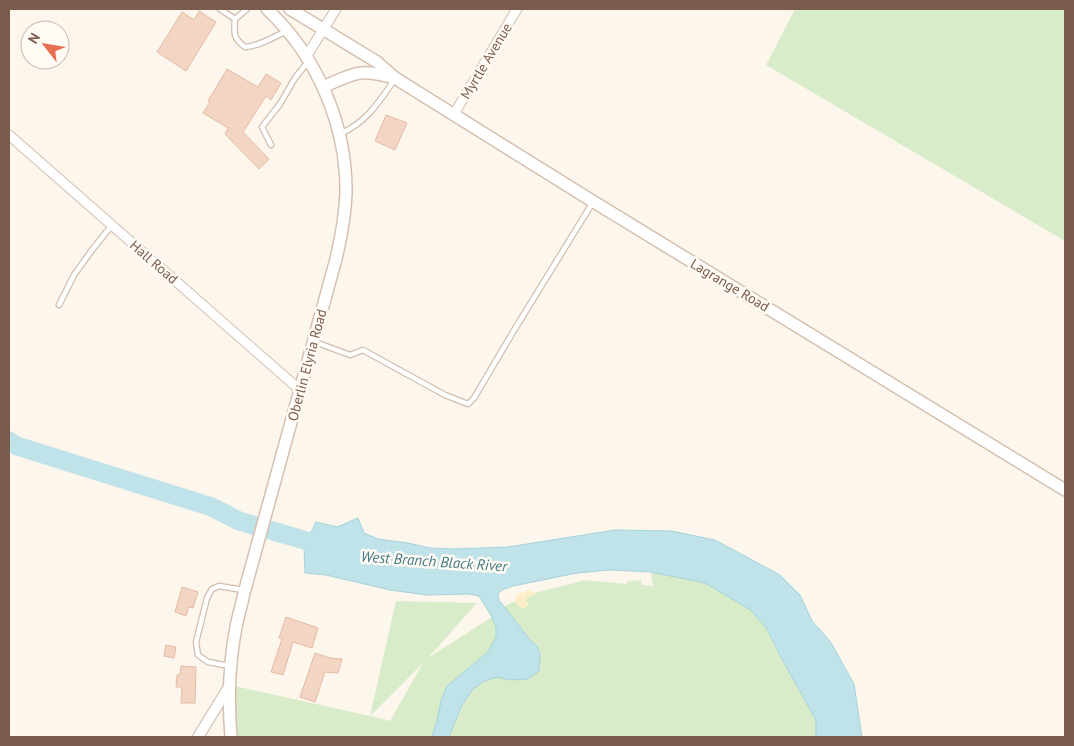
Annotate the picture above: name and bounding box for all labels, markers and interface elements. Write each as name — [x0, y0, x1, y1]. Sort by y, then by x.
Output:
north arrow — [20, 20, 70, 70]
street label: Myrtle Avenue — [456, 20, 516, 102]
text: N — [24, 30, 44, 47]
street label: Hall Road — [126, 236, 182, 288]
street label: Lagrange Road — [687, 254, 773, 316]
street label: Oberlin Elyria Road — [283, 307, 331, 423]
water label: West Branch Black River — [360, 546, 509, 576]

